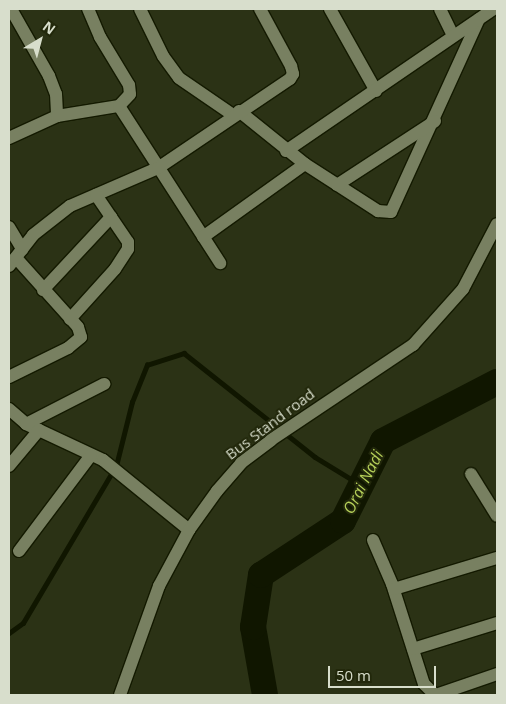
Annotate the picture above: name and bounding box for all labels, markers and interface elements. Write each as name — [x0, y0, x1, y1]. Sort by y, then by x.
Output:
north arrow — [15, 15, 65, 65]
text: N — [39, 17, 60, 39]
street label: Bus Stand road — [222, 385, 318, 463]
water label: Orai Nadi — [339, 447, 387, 517]
scale bar — [331, 656, 438, 688]
text: 50 m — [336, 665, 371, 685]

